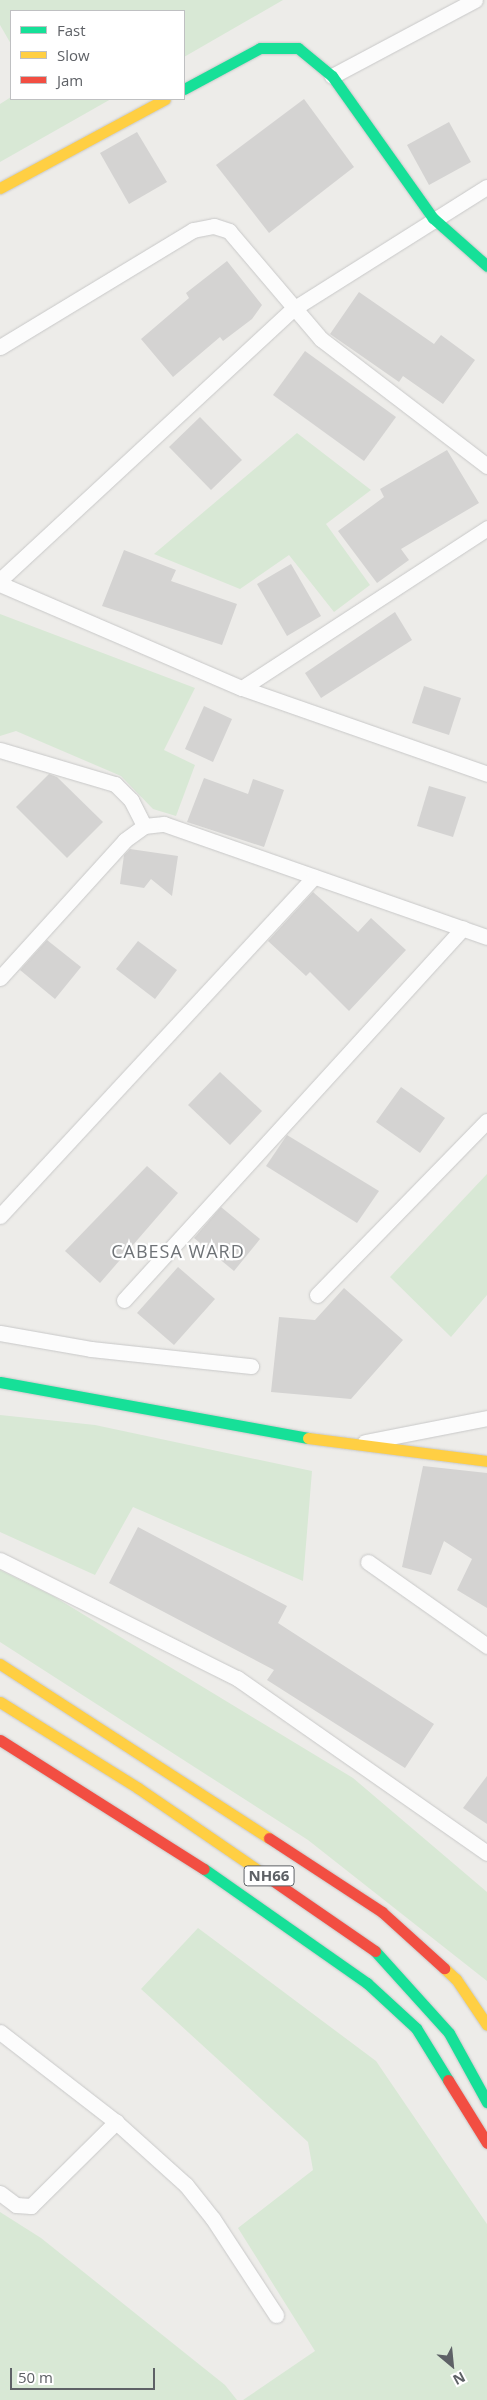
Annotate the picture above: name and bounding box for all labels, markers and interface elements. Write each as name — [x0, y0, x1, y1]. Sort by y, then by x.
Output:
legend — [10, 10, 185, 100]
text: Fast — [57, 20, 86, 40]
text: Slow — [57, 45, 90, 65]
text: Jam — [57, 70, 83, 90]
district label: CABESA WARD — [110, 1240, 246, 1262]
road number: NH66 — [243, 1864, 295, 1888]
north arrow — [427, 2340, 477, 2390]
scale bar — [12, 2358, 158, 2390]
text: 50 m — [18, 2367, 53, 2387]
text: N — [450, 2368, 469, 2390]

